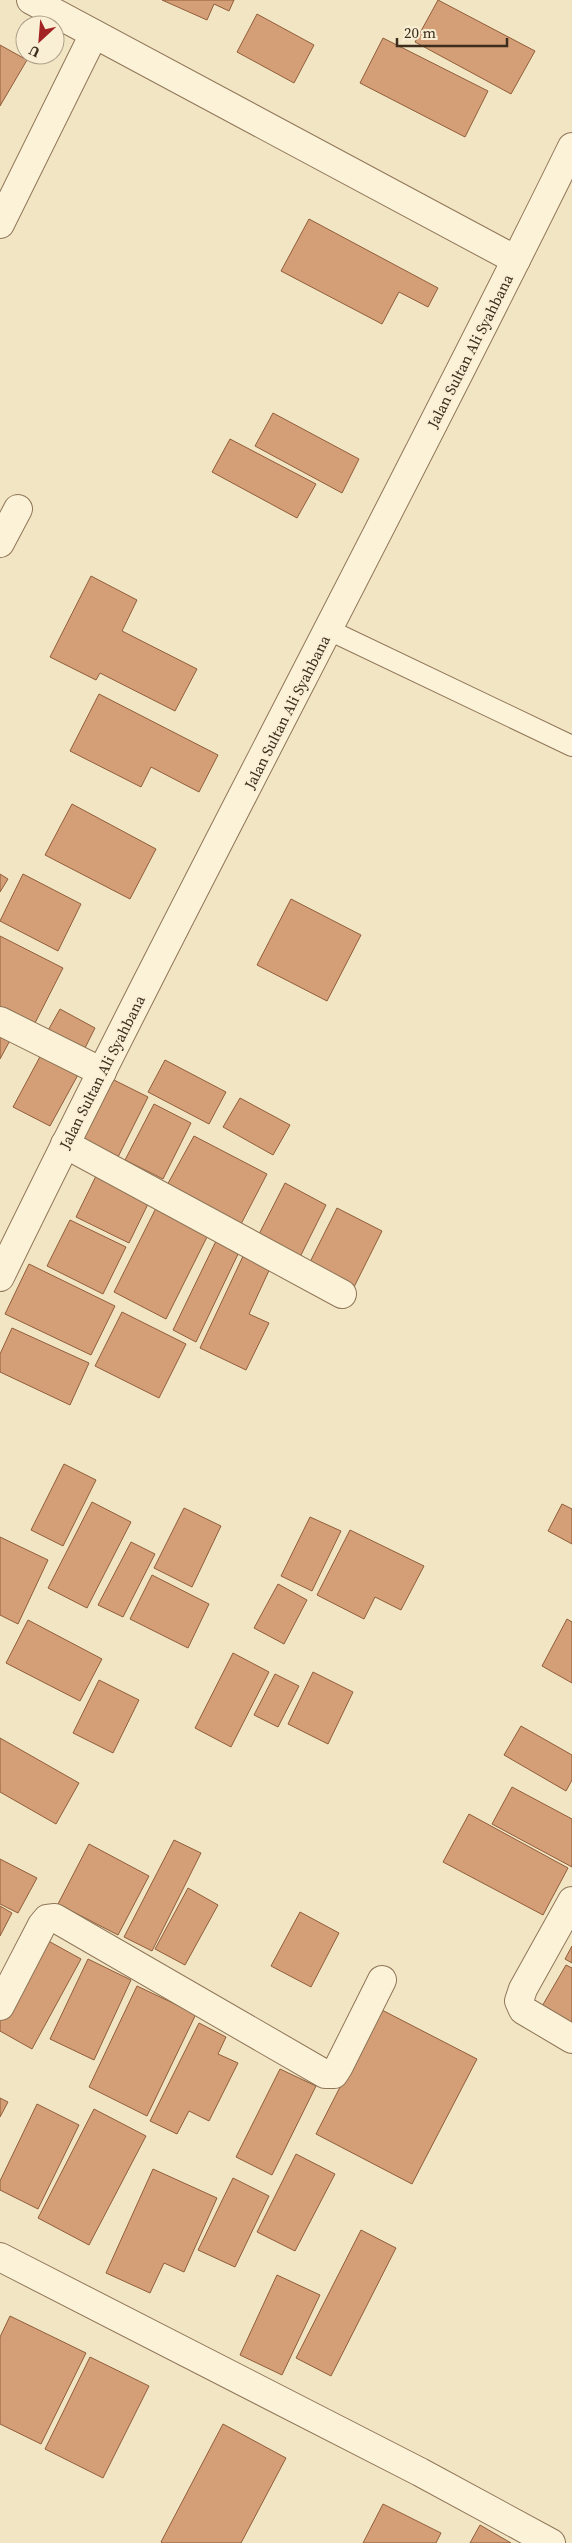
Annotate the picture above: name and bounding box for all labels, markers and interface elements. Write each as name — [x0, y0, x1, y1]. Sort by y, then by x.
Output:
north arrow — [15, 15, 65, 65]
scale bar — [397, 15, 507, 47]
text: 20 m — [404, 22, 436, 43]
text: U — [25, 40, 43, 63]
street label: Jalan Sultan Ali Syahbana — [422, 270, 518, 432]
street label: Jalan Sultan Ali Syahbana — [239, 631, 335, 793]
street label: Jalan Sultan Ali Syahbana — [54, 991, 150, 1153]

